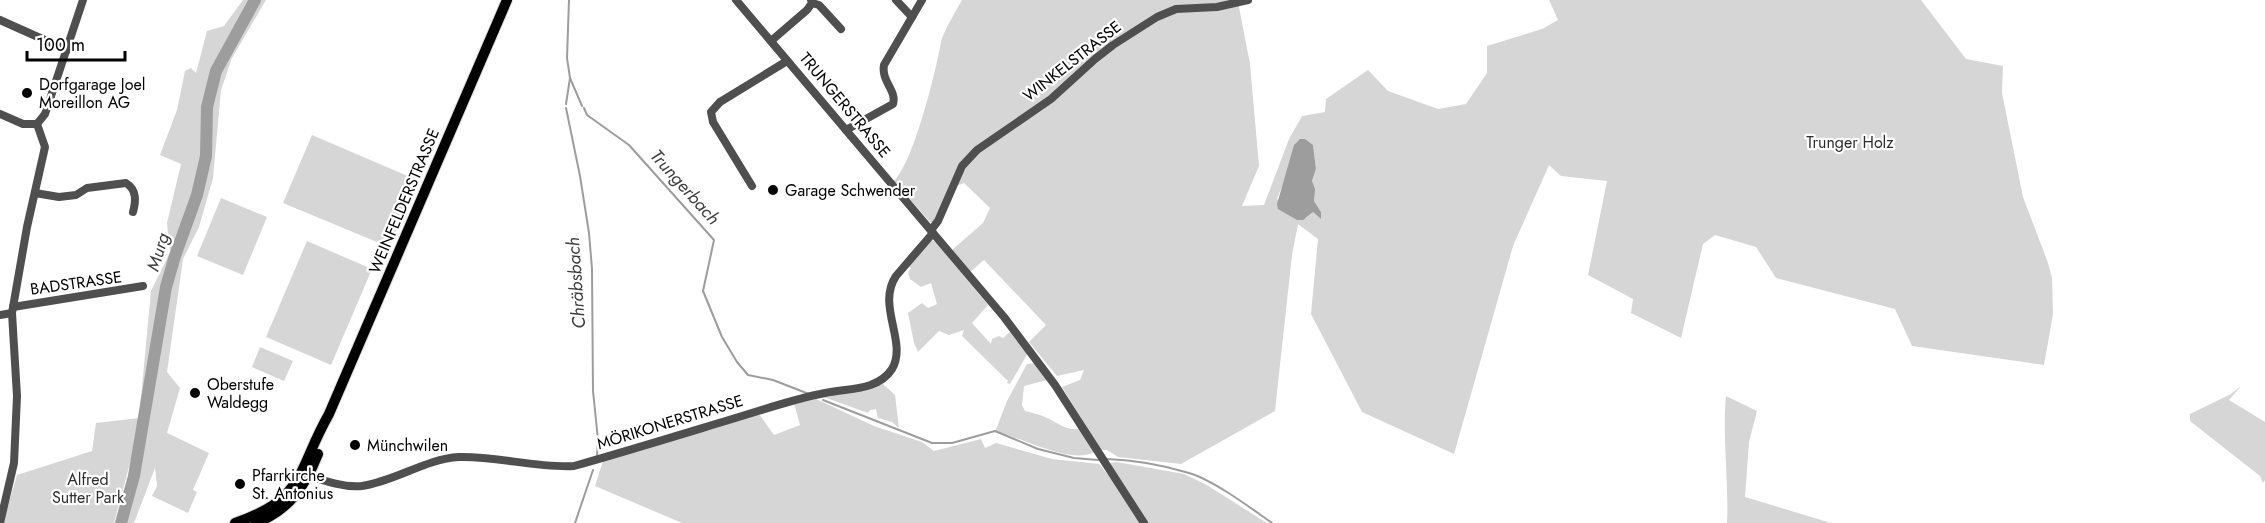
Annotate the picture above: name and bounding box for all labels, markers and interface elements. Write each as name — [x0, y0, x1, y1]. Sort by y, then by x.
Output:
street label: WINKELSTRASSE — [1018, 15, 1126, 107]
scale bar — [27, 24, 124, 62]
text: 100 m — [36, 32, 85, 58]
street label: TRUNGERSTRASSE — [794, 47, 896, 163]
place label: Dorfgarage Joel Moreillon AG — [39, 73, 145, 114]
marker: Dorfgarage Joel Moreillon AG — [20, 86, 34, 100]
street label: WEINFELDERSTRASSE — [363, 125, 445, 277]
park label: Trunger Holz — [1806, 131, 1894, 154]
water label: Trungerbach — [644, 144, 726, 230]
place label: Garage Schwender — [785, 179, 916, 202]
marker: Garage Schwender — [766, 183, 780, 197]
water label: Murg — [140, 230, 176, 274]
water label: Chräbsbach — [560, 236, 592, 330]
street label: BADSTRASSE — [29, 265, 123, 301]
place label: Oberstufe Waldegg — [207, 373, 274, 414]
marker: Oberstufe Waldegg — [188, 386, 202, 400]
street label: MÖRIKONERSTRASSE — [594, 389, 746, 455]
place label: Münchwilen — [367, 434, 448, 457]
marker: Münchwilen — [348, 438, 362, 452]
place label: Pfarrkirche St. Antonius — [252, 464, 333, 505]
park label: Alfred Sutter Park — [52, 468, 125, 509]
marker: Pfarrkirche St. Antonius — [233, 477, 247, 491]

